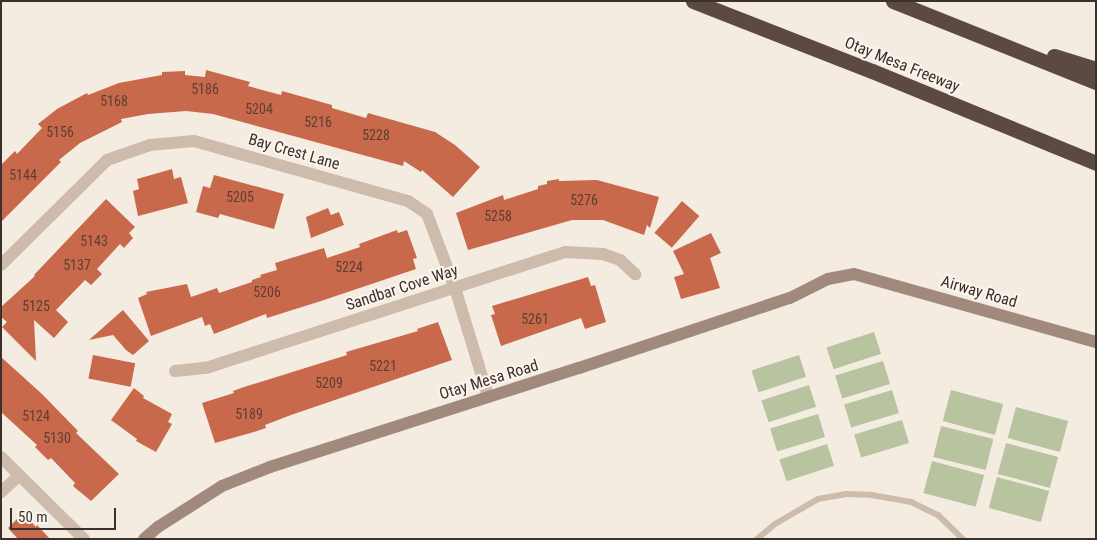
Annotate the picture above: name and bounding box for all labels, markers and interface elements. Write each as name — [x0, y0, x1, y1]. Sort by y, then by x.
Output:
street label: Otay Mesa Freeway — [842, 33, 962, 97]
house number: 5186 — [191, 81, 219, 97]
house number: 5168 — [100, 93, 128, 109]
house number: 5204 — [245, 101, 273, 117]
house number: 5216 — [304, 114, 332, 130]
house number: 5156 — [46, 124, 74, 140]
house number: 5228 — [362, 127, 390, 143]
street label: Bay Crest Lane — [246, 130, 342, 174]
house number: 5144 — [9, 167, 37, 183]
house number: 5205 — [226, 189, 254, 205]
house number: 5276 — [570, 192, 598, 208]
house number: 5258 — [484, 208, 512, 224]
house number: 5143 — [80, 233, 108, 249]
house number: 5137 — [63, 257, 91, 273]
house number: 5224 — [335, 259, 363, 275]
street label: Sandbar Cove Way — [343, 261, 461, 315]
street label: Airway Road — [939, 272, 1019, 312]
house number: 5206 — [253, 284, 281, 300]
house number: 5125 — [22, 298, 50, 314]
house number: 5261 — [521, 311, 549, 327]
street label: Otay Mesa Road — [437, 356, 541, 404]
house number: 5221 — [369, 358, 397, 374]
house number: 5209 — [315, 375, 343, 391]
house number: 5189 — [235, 406, 263, 422]
house number: 5124 — [22, 408, 50, 424]
house number: 5130 — [43, 430, 71, 446]
scale bar — [12, 498, 119, 530]
text: 50 m — [18, 508, 48, 526]

